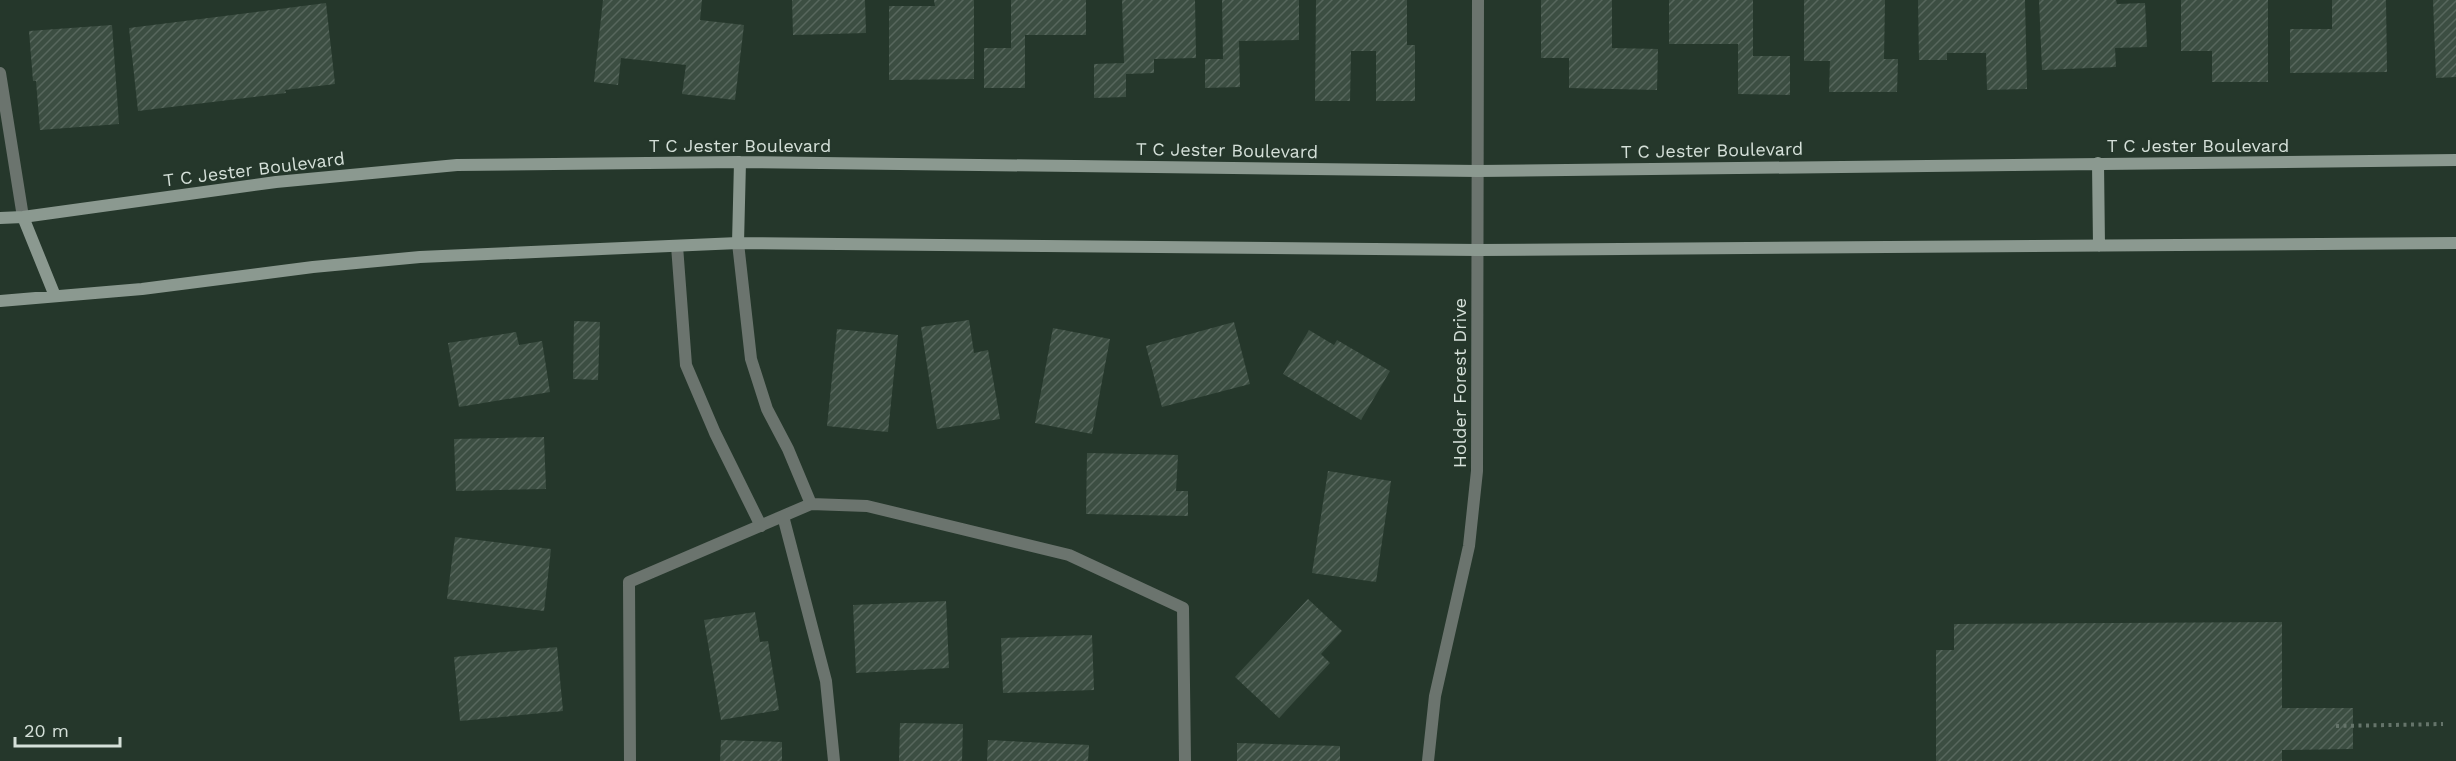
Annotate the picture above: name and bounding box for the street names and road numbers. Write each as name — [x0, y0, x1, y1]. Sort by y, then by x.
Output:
street label: T C Jester Boulevard — [649, 135, 831, 156]
street label: T C Jester Boulevard — [2107, 135, 2289, 156]
street label: T C Jester Boulevard — [1136, 138, 1318, 162]
street label: T C Jester Boulevard — [1621, 138, 1803, 162]
street label: T C Jester Boulevard — [162, 147, 346, 191]
street label: Holder Forest Drive — [1449, 298, 1470, 468]

